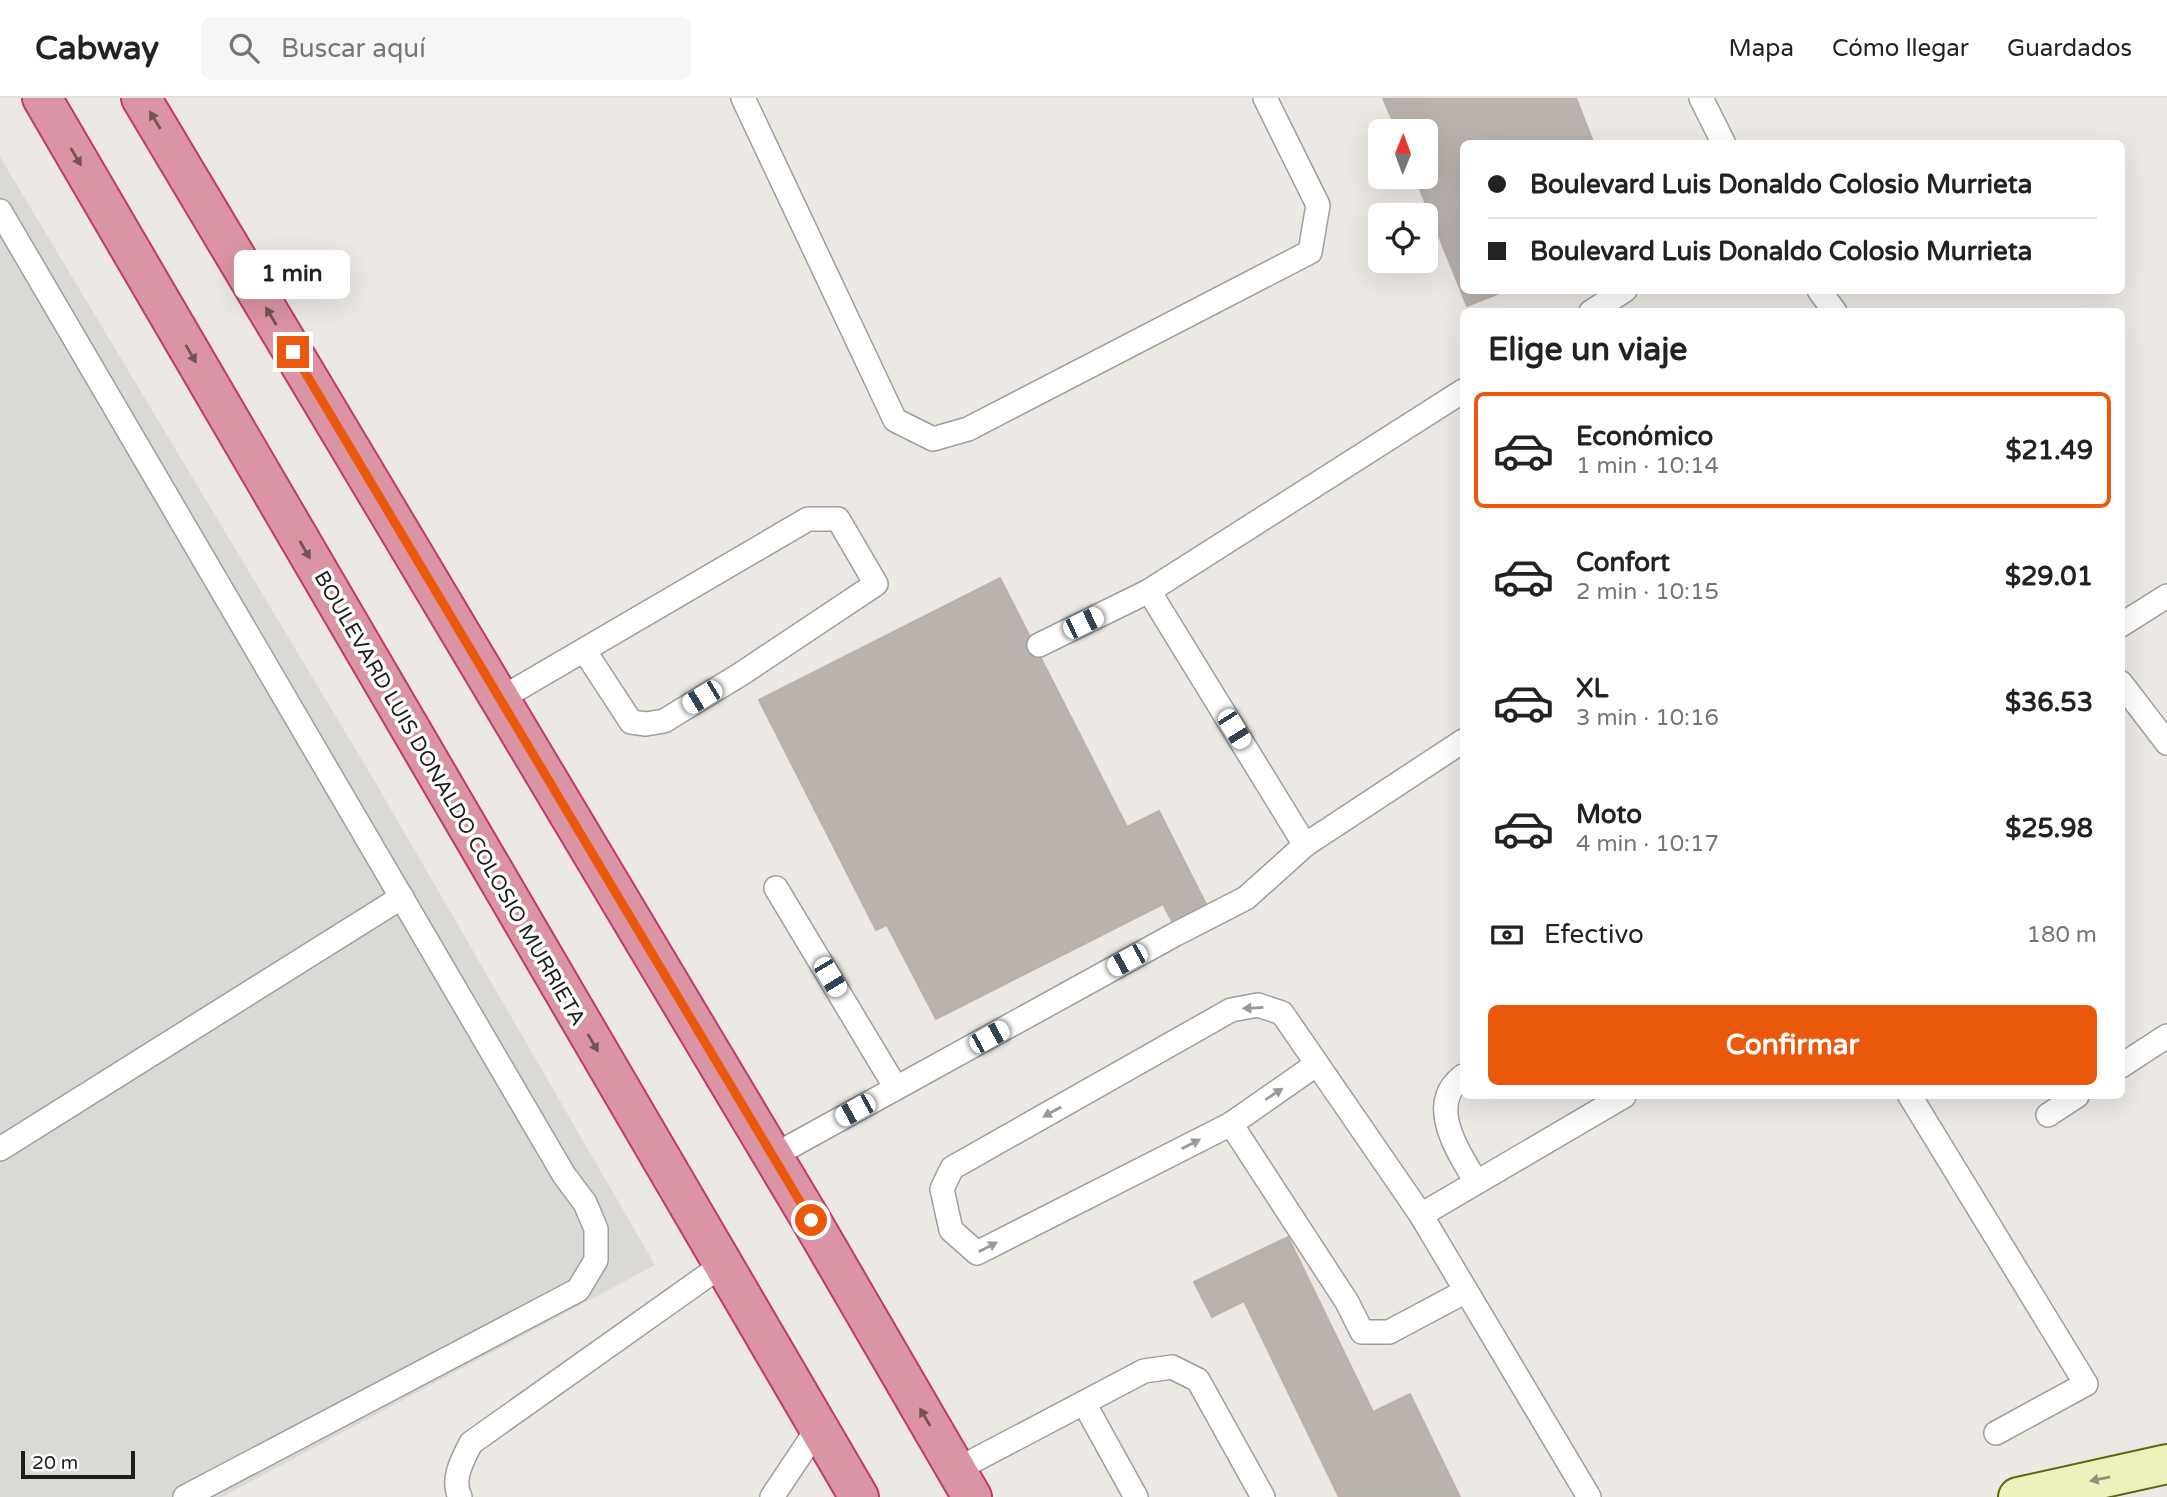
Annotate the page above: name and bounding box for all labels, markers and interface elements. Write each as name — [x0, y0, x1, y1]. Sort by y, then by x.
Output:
search box — [201, 17, 691, 80]
text: Cabway — [35, 29, 159, 68]
icon: search — [225, 29, 263, 67]
text: Buscar aquí — [281, 33, 426, 64]
text: Mapa — [1729, 34, 1794, 63]
text: Cómo llegar — [1832, 34, 1969, 63]
text: Guardados — [2007, 34, 2132, 63]
one-way arrow — [148, 111, 161, 130]
north arrow — [1368, 119, 1438, 189]
map controls — [1368, 119, 1438, 273]
one-way arrow — [70, 147, 82, 167]
text: Boulevard Luis Donaldo Colosio Murrieta — [1530, 169, 2032, 200]
button: locate — [1368, 203, 1438, 273]
text: Boulevard Luis Donaldo Colosio Murrieta — [1530, 236, 2032, 267]
callout: 1 min — [235, 250, 351, 300]
text: 1 min — [261, 260, 323, 288]
one-way arrow — [265, 306, 277, 325]
text: Elige un viaje — [1488, 331, 1687, 369]
route end — [277, 336, 309, 368]
one-way arrow — [185, 344, 197, 363]
icon: car — [1492, 419, 1555, 482]
text: Económico — [1576, 421, 1713, 452]
text: $21.49 — [2005, 435, 2093, 466]
text: 1 min · 10:14 — [1576, 452, 1719, 480]
one-way arrow — [299, 540, 311, 560]
icon: car — [1492, 545, 1555, 608]
text: Confort — [1576, 547, 1670, 578]
text: $29.01 — [2005, 561, 2093, 592]
street label: BOULEVARD LUIS DONALDO COLOSIO MURRIETA — [309, 567, 591, 1030]
text: 2 min · 10:15 — [1576, 578, 1719, 606]
car — [1060, 604, 1107, 642]
icon: car — [1492, 671, 1555, 734]
text: XL — [1576, 673, 1608, 704]
car — [679, 677, 726, 717]
text: $36.53 — [2005, 687, 2093, 718]
text: 3 min · 10:16 — [1576, 704, 1719, 732]
car — [1214, 706, 1255, 752]
icon: car — [1492, 797, 1555, 860]
text: Moto — [1576, 799, 1642, 830]
text: $25.98 — [2005, 813, 2093, 844]
text: 4 min · 10:17 — [1576, 830, 1719, 858]
icon: cash — [1488, 916, 1526, 954]
text: Efectivo — [1544, 919, 1644, 950]
text: 180 m — [2027, 921, 2097, 949]
car — [1104, 941, 1151, 979]
car — [811, 954, 850, 1000]
one-way arrow — [1242, 1002, 1264, 1013]
button: Confirmar — [1488, 1005, 2097, 1085]
car — [966, 1018, 1013, 1056]
one-way arrow — [586, 1033, 598, 1053]
one-way arrow — [1265, 1087, 1283, 1101]
car — [832, 1091, 879, 1129]
one-way arrow — [1043, 1106, 1062, 1118]
one-way arrow — [1181, 1138, 1201, 1149]
route start — [795, 1204, 827, 1236]
one-way arrow — [978, 1241, 998, 1252]
one-way arrow — [919, 1407, 932, 1426]
scale bar — [21, 1448, 135, 1480]
text: 20 m — [32, 1452, 78, 1474]
one-way arrow — [2089, 1473, 2111, 1484]

